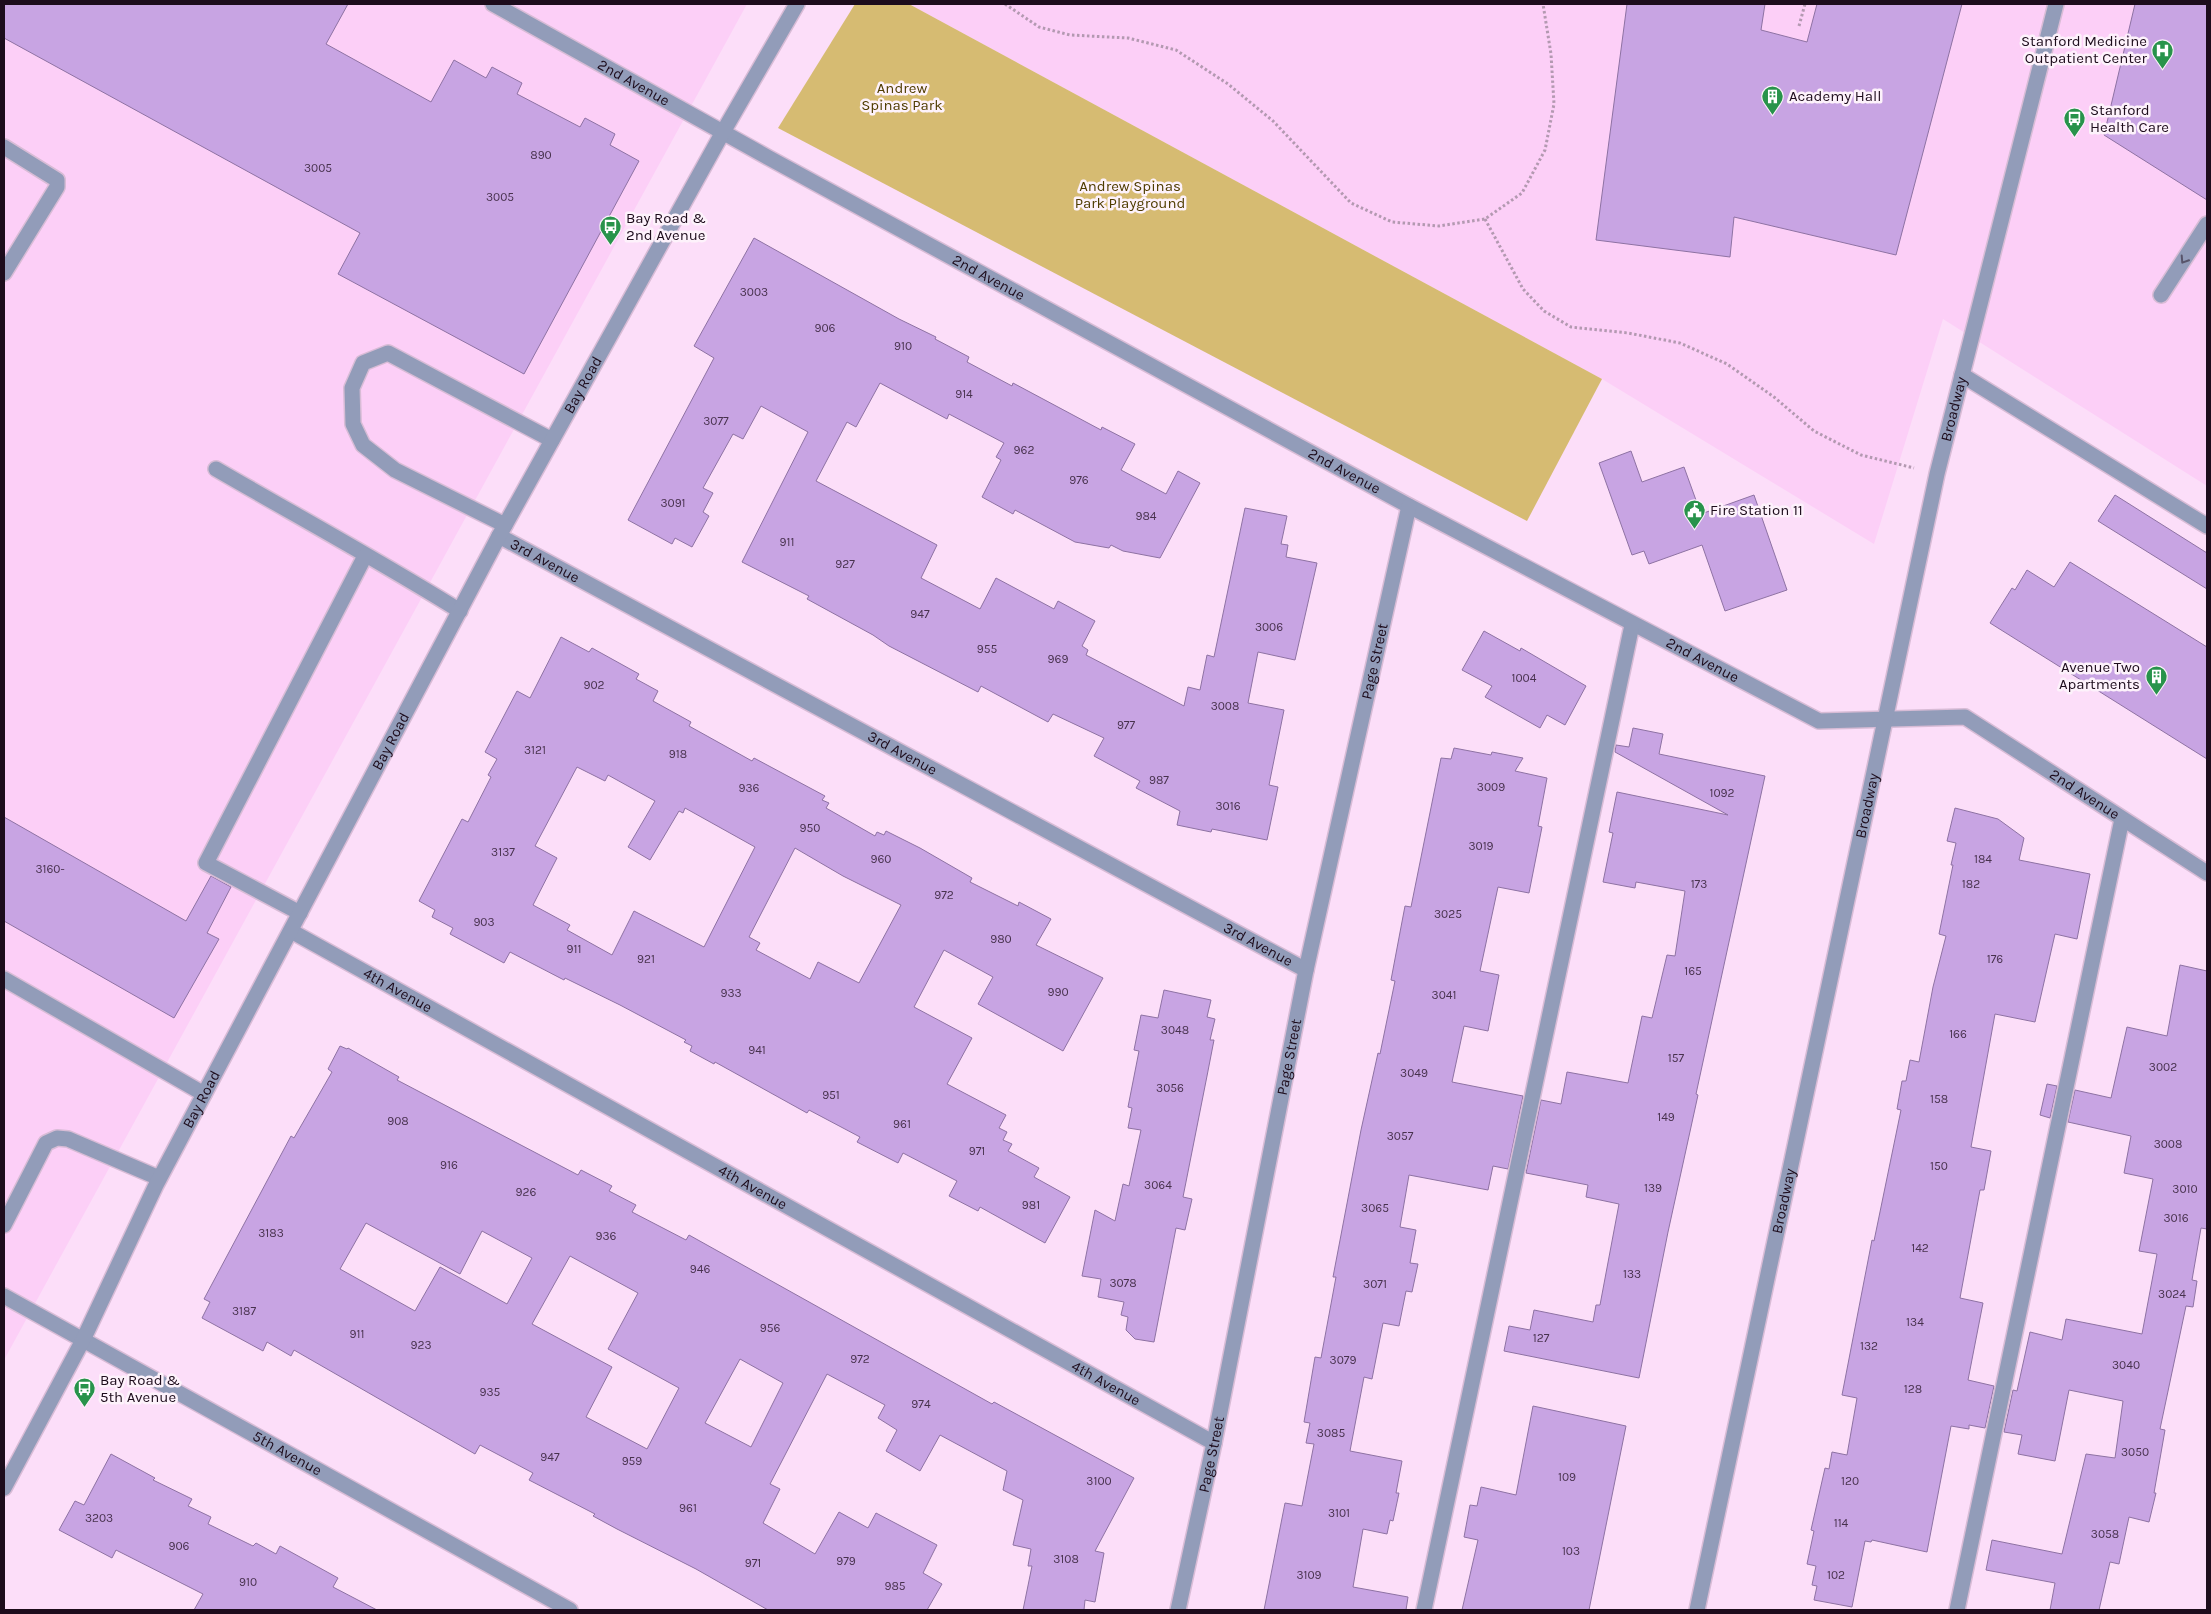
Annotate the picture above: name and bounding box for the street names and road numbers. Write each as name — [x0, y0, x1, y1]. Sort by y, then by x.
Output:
street label: 2nd Avenue — [594, 55, 673, 110]
street label: 2nd Avenue — [949, 250, 1028, 304]
street label: Bay Road — [560, 353, 606, 417]
street label: Broadway — [1937, 375, 1970, 443]
street label: 2nd Avenue — [1305, 444, 1384, 498]
street label: 3rd Avenue — [507, 535, 583, 587]
street label: Page Street — [1357, 621, 1392, 701]
street label: 2nd Avenue — [1663, 633, 1742, 686]
street label: Bay Road — [368, 709, 413, 773]
street label: 3rd Avenue — [865, 727, 940, 779]
street label: 2nd Avenue — [2046, 765, 2123, 823]
street label: Broadway — [1851, 771, 1883, 840]
street label: 3rd Avenue — [1220, 918, 1296, 970]
street label: 4th Avenue — [360, 964, 435, 1016]
street label: Page Street — [1273, 1017, 1305, 1097]
street label: Bay Road — [179, 1067, 224, 1131]
street label: 4th Avenue — [715, 1161, 790, 1213]
street label: Broadway — [1768, 1167, 1799, 1235]
street label: 4th Avenue — [1068, 1357, 1144, 1409]
street label: Page Street — [1195, 1415, 1228, 1494]
street label: 5th Avenue — [250, 1427, 325, 1480]

